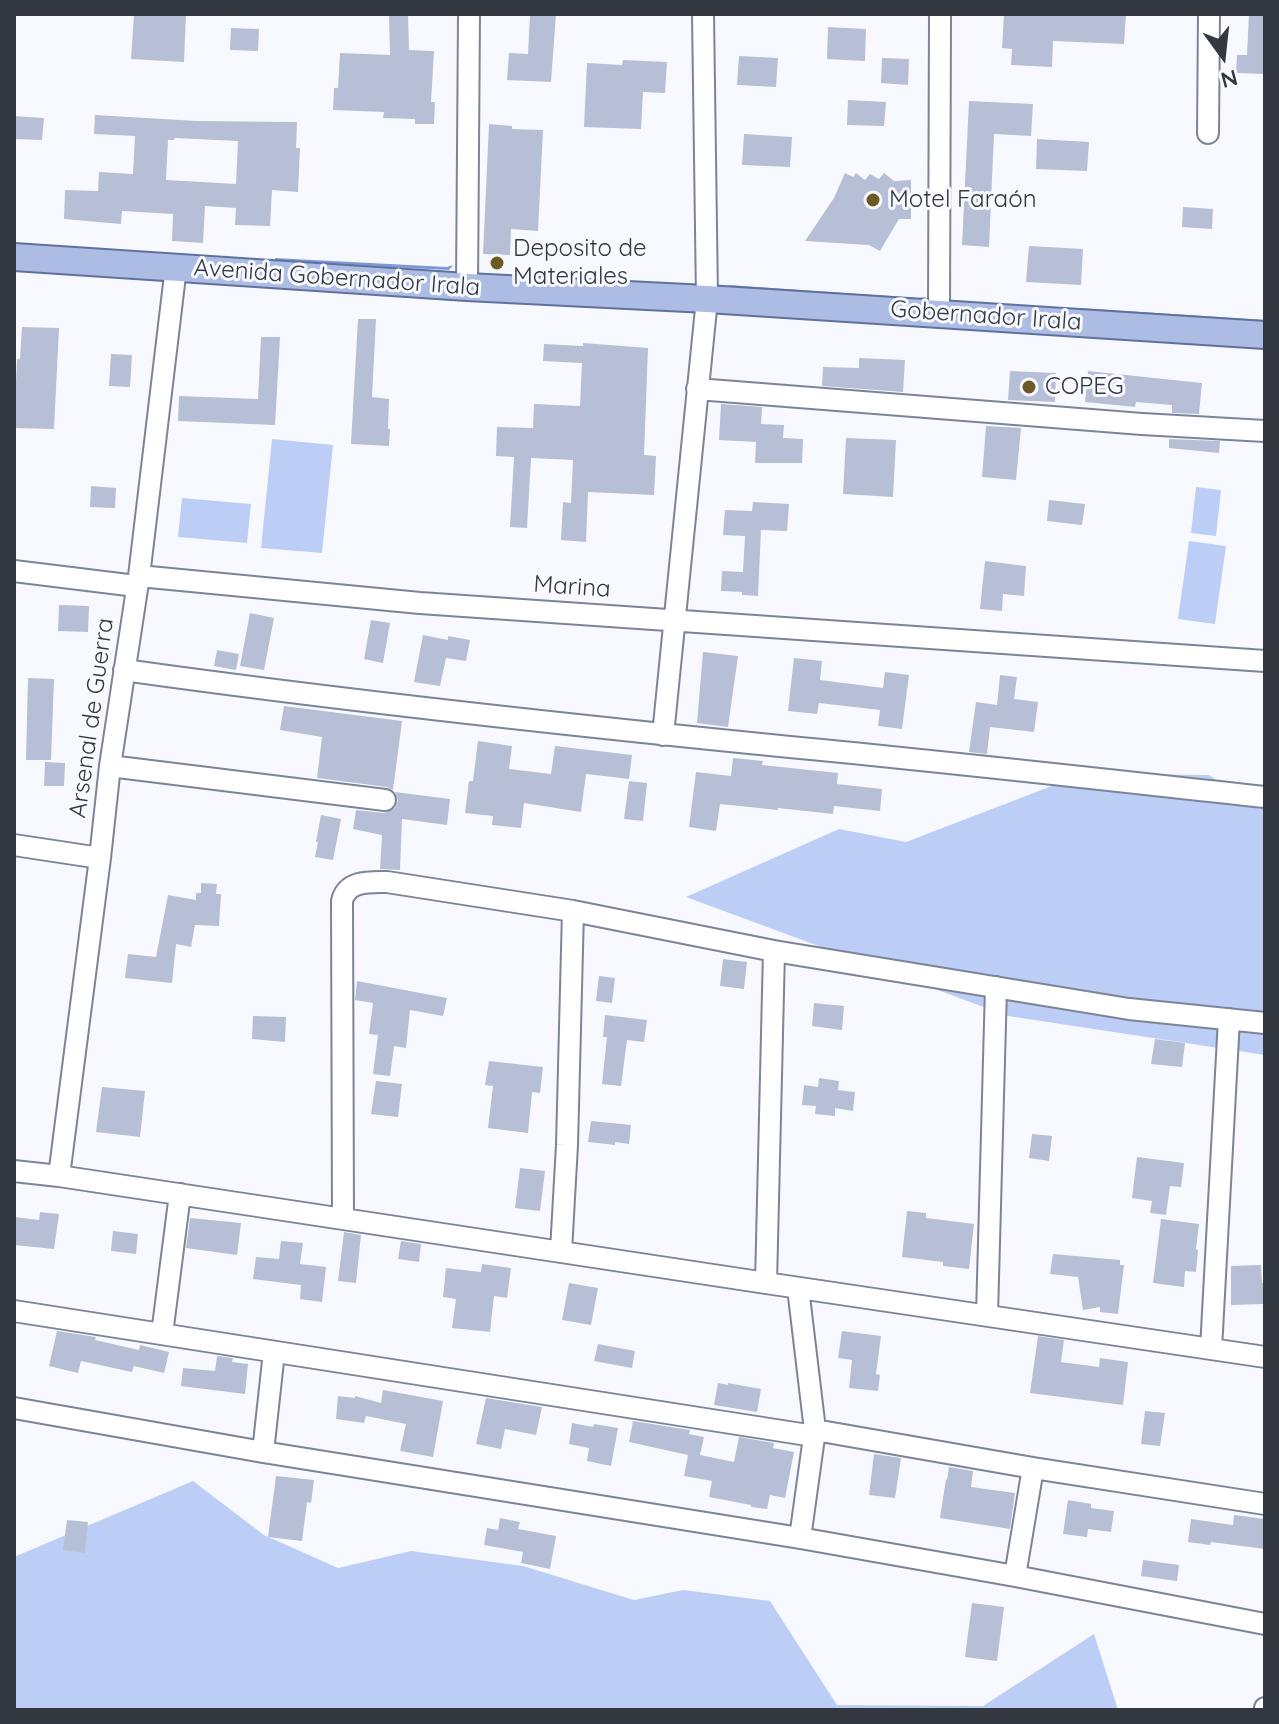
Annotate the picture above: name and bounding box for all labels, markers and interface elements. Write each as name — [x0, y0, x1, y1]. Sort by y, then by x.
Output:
north arrow — [1183, 16, 1263, 96]
text: N — [1218, 64, 1241, 95]
place label: Motel Faraón — [889, 186, 1037, 214]
marker: Motel Faraón — [864, 191, 882, 209]
place label: Deposito de Materiales — [513, 235, 647, 291]
street label: Avenida Gobernador Irala — [193, 254, 481, 302]
marker: Deposito de Materiales — [488, 254, 506, 272]
street label: Gobernador Irala — [890, 295, 1082, 337]
place label: COPEG — [1045, 373, 1124, 401]
marker: COPEG — [1020, 378, 1038, 396]
street label: Marina — [532, 570, 612, 604]
street label: Arsenal de Guerra — [64, 616, 120, 820]

